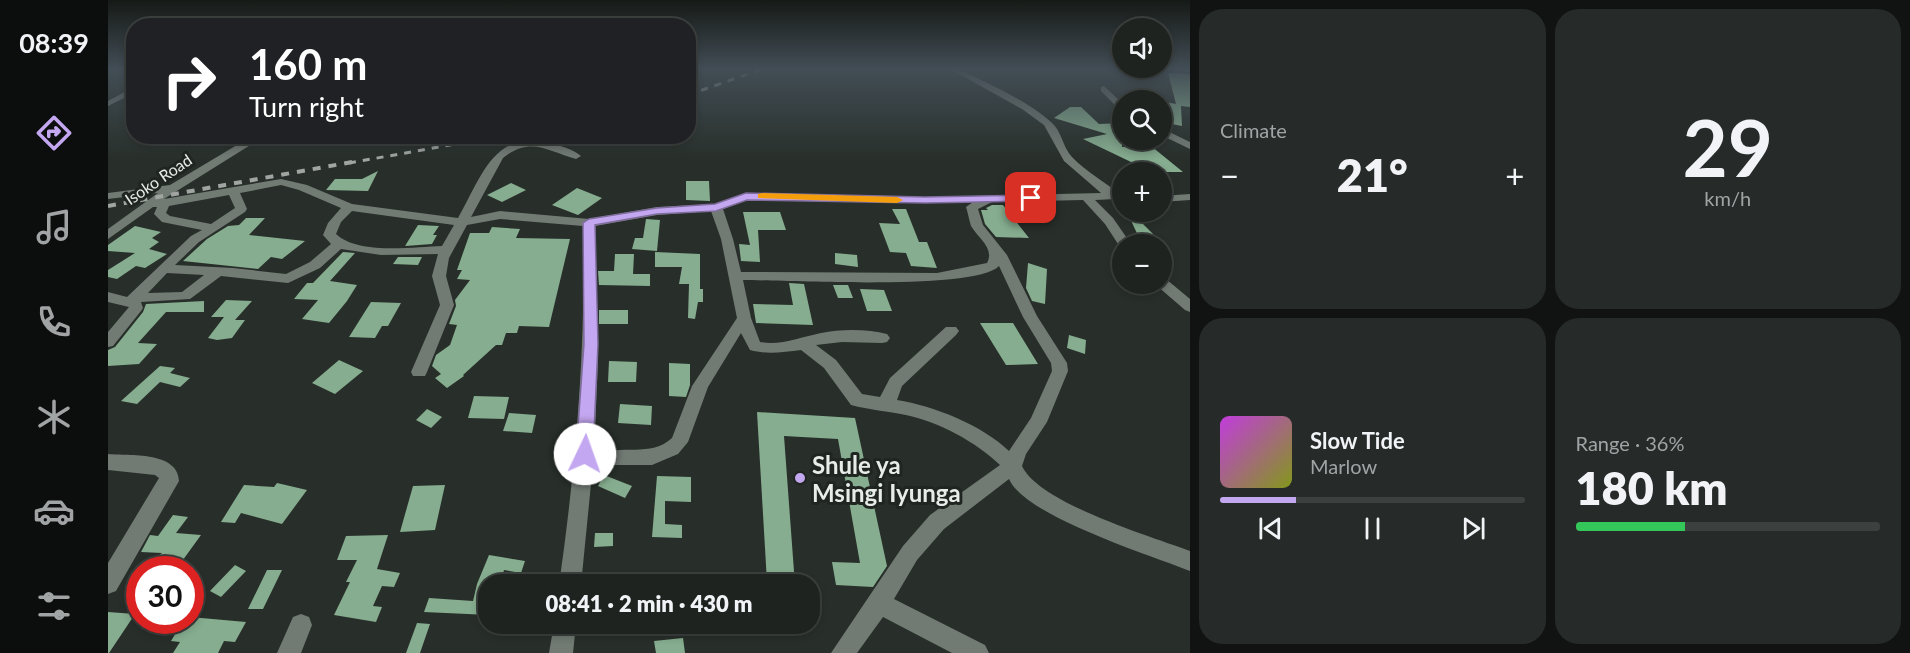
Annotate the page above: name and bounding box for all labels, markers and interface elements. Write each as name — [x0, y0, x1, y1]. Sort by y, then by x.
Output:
map controls — [1112, 18, 1172, 294]
button: sound — [1112, 18, 1172, 78]
text: 08:39 — [19, 26, 89, 59]
text: 160 m — [249, 39, 367, 89]
icon: right — [150, 42, 228, 120]
text: Turn right — [249, 90, 364, 123]
button: search — [1112, 90, 1172, 150]
text: 29 — [1683, 100, 1773, 194]
icon: directions — [33, 112, 75, 154]
text: Climate — [1220, 118, 1287, 142]
text: 21° — [1337, 148, 1408, 202]
street label: Isoko Road — [121, 150, 195, 208]
text: − — [1220, 155, 1239, 195]
text: + — [1505, 155, 1524, 195]
button: + — [1112, 162, 1172, 222]
pin — [1005, 172, 1056, 223]
icon: arrive — [1014, 181, 1047, 214]
text: km/h — [1704, 186, 1751, 210]
icon: music — [33, 206, 75, 248]
button: − — [1112, 234, 1172, 294]
icon: phone — [33, 301, 75, 343]
icon: climate — [33, 396, 75, 438]
position arrow — [553, 422, 617, 486]
text: Slow Tide — [1310, 427, 1405, 454]
text: Range · 36% — [1576, 431, 1684, 455]
place label: Shule ya Msingi Iyunga — [812, 450, 961, 507]
text: Marlow — [1310, 454, 1377, 478]
text: 180 km — [1576, 461, 1728, 515]
marker: Shule ya Msingi Iyunga — [793, 471, 807, 485]
icon: car — [33, 490, 75, 532]
icon: previous — [1254, 512, 1287, 545]
icon: pause — [1356, 512, 1389, 545]
icon: next — [1457, 512, 1490, 545]
speed limit sign: 30 — [126, 556, 204, 634]
icon: filters — [33, 585, 75, 627]
text: 08:41 · 2 min · 430 m — [546, 590, 752, 617]

